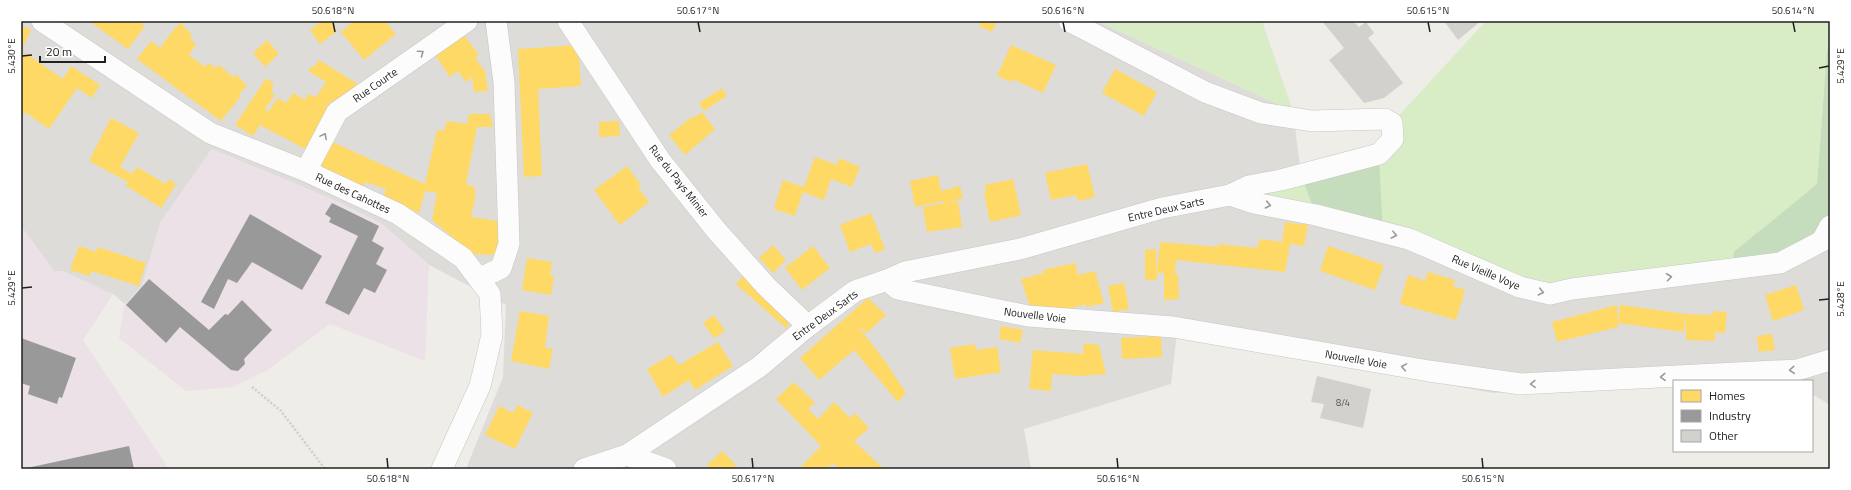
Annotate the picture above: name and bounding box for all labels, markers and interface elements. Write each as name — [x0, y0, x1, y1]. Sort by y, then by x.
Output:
text: 50.618°N — [312, 3, 354, 18]
text: 50.617°N — [677, 3, 719, 18]
text: 50.616°N — [1042, 3, 1084, 18]
text: 50.615°N — [1407, 3, 1449, 18]
text: 50.614°N — [1772, 3, 1814, 18]
text: 5.430°E — [4, 38, 19, 74]
scale bar — [40, 38, 105, 64]
text: 20 m — [46, 42, 72, 61]
text: 5.429°E — [1833, 48, 1848, 84]
one-way arrow — [417, 50, 424, 58]
street label: Rue Courte — [349, 63, 401, 106]
one-way arrow — [319, 133, 327, 140]
street label: Rue du Pays Minier — [645, 141, 713, 221]
street label: Rue des Cahottes — [313, 169, 393, 217]
street label: Entre Deux Sarts — [1126, 192, 1206, 226]
one-way arrow — [1265, 201, 1271, 209]
one-way arrow — [1390, 230, 1397, 239]
street label: Rue Vieille Voye — [1449, 250, 1523, 294]
text: 5.429°E — [4, 270, 19, 306]
one-way arrow — [1666, 272, 1672, 281]
text: 5.428°E — [1833, 281, 1848, 317]
street label: Entre Deux Sarts — [789, 286, 861, 344]
one-way arrow — [1537, 287, 1544, 296]
street label: Nouvelle Voie — [1003, 303, 1068, 327]
street label: Nouvelle Voie — [1324, 346, 1389, 372]
one-way arrow — [1401, 363, 1407, 372]
one-way arrow — [1789, 365, 1795, 374]
one-way arrow — [1660, 373, 1666, 382]
one-way arrow — [1530, 379, 1536, 388]
legend — [1673, 380, 1813, 452]
text: Homes — [1709, 386, 1745, 405]
house number: 8/4 — [1336, 396, 1350, 409]
text: Industry — [1709, 406, 1751, 425]
text: Other — [1709, 426, 1738, 445]
text: 50.618°N — [367, 471, 409, 486]
text: 50.617°N — [732, 471, 774, 486]
text: 50.616°N — [1097, 471, 1139, 486]
text: 50.615°N — [1462, 471, 1504, 486]

